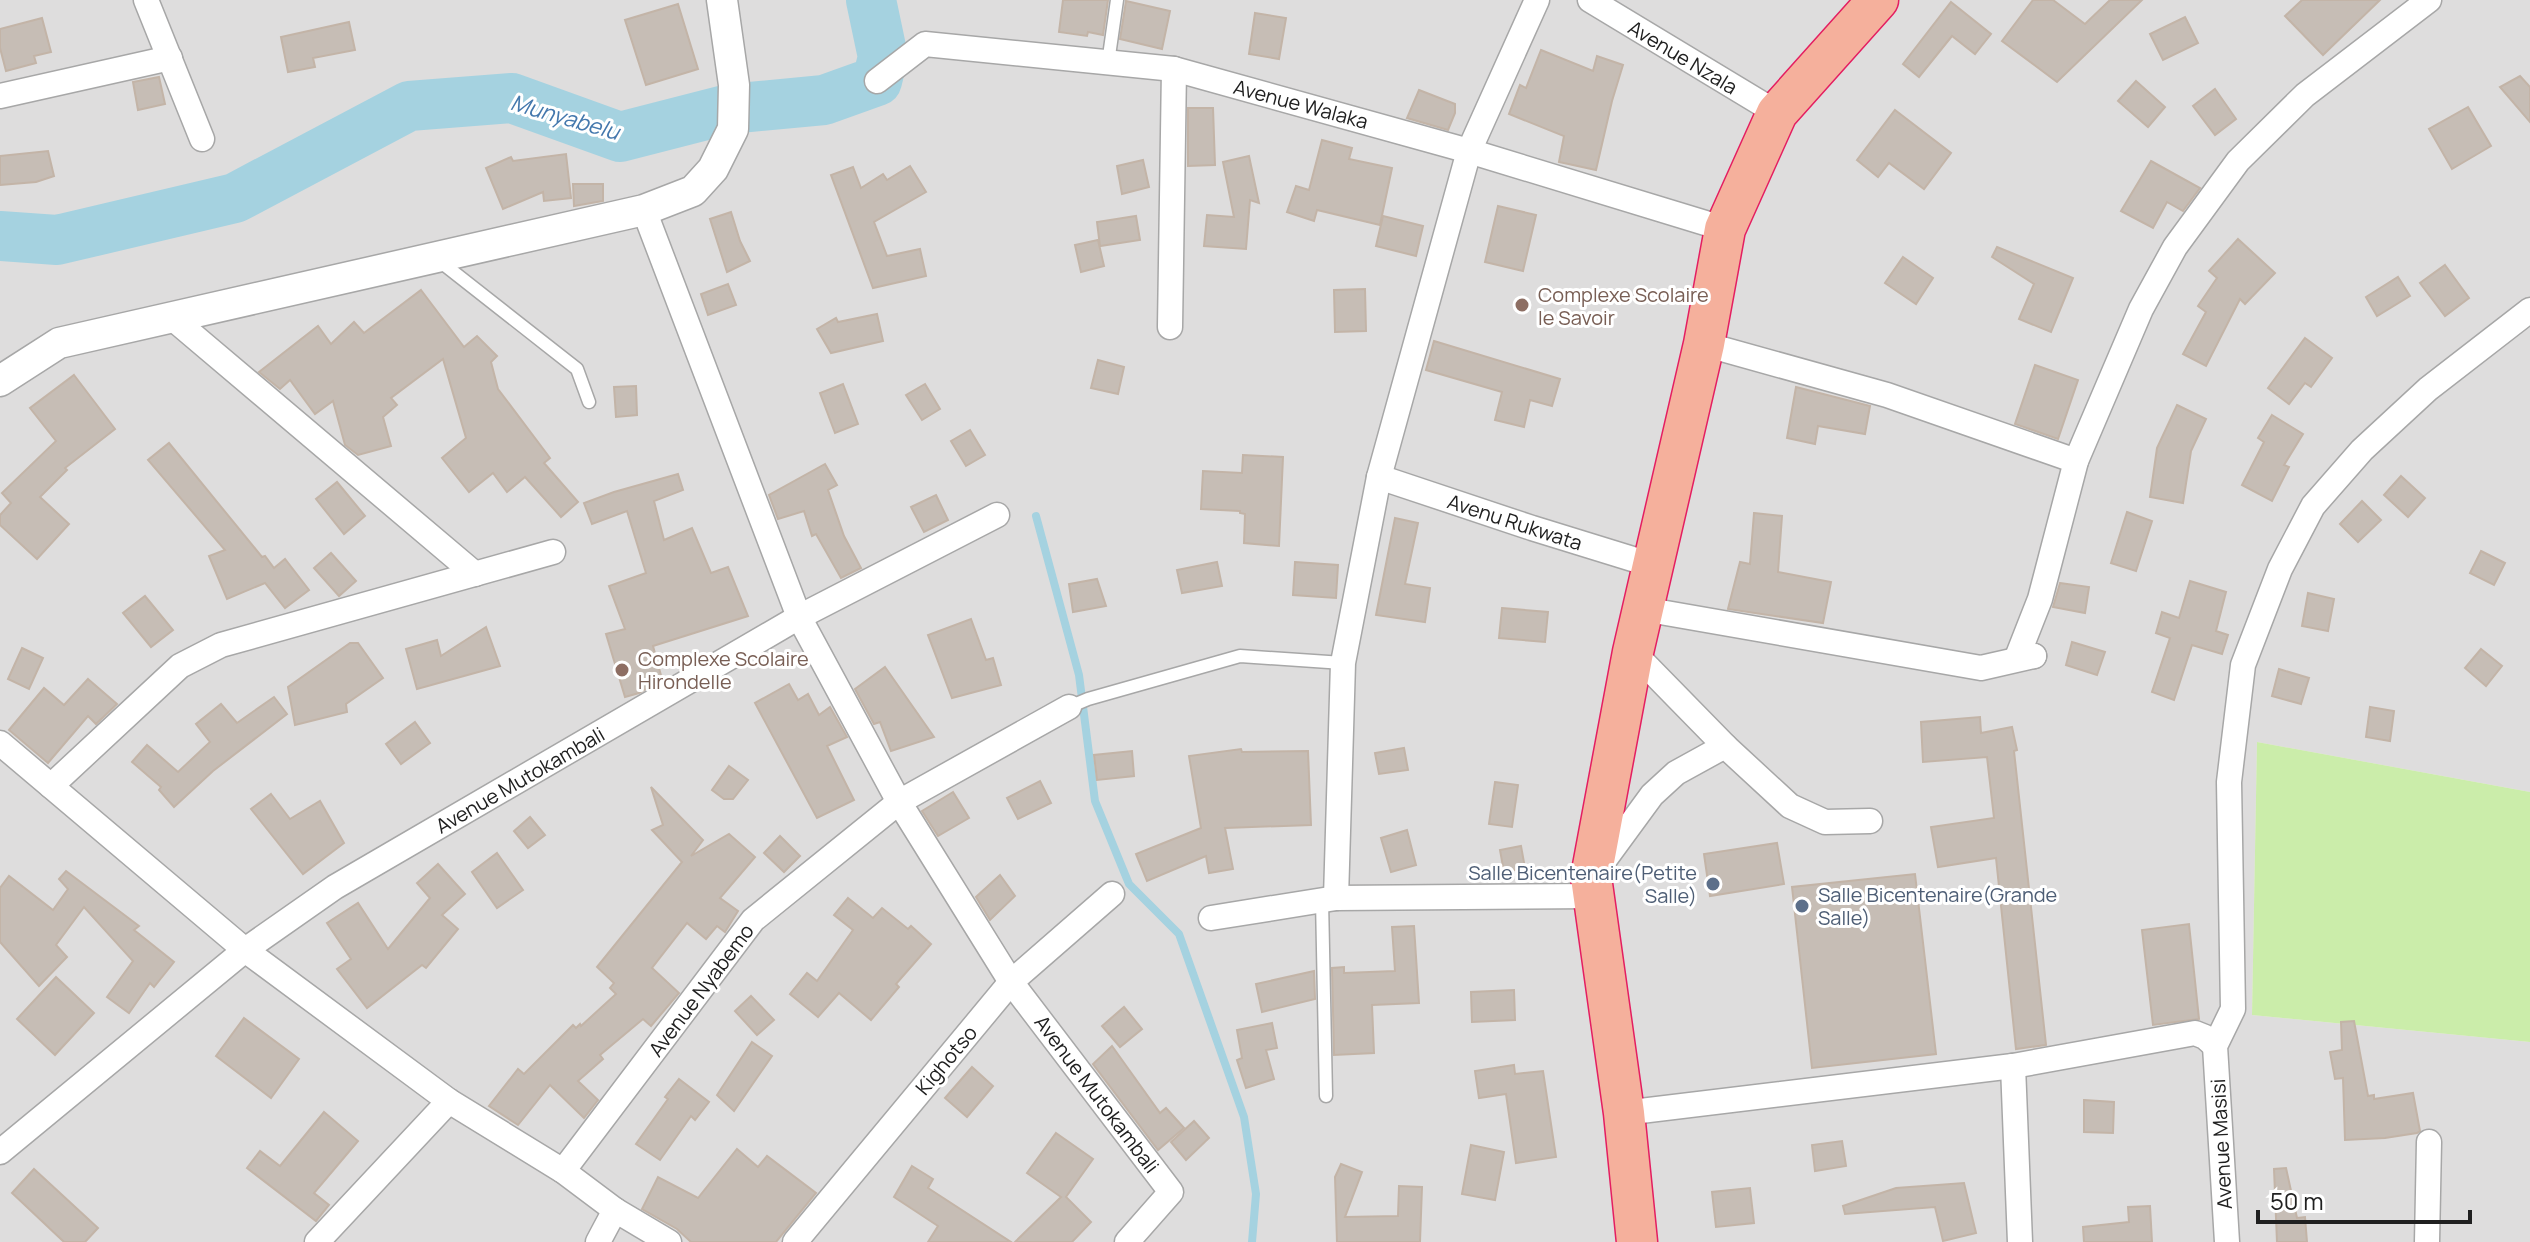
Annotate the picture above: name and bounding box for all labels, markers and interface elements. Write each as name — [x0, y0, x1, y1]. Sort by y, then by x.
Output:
street label: Avenue Nzala — [1623, 14, 1743, 100]
street label: Avenue Walaka — [1231, 73, 1371, 135]
water label: Munyabelu — [507, 87, 625, 147]
place label: Complexe Scolaire le Savoir — [1538, 281, 1709, 331]
marker: Complexe Scolaire le Savoir — [1513, 296, 1531, 314]
street label: Avenu Rukwata — [1444, 488, 1586, 556]
place label: Complexe Scolaire Hirondelle — [638, 645, 809, 695]
marker: Complexe Scolaire Hirondelle — [613, 661, 631, 679]
street label: Avenue Mutokambali — [431, 721, 609, 839]
place label: Salle Bicentenaire(Petite Salle) — [1468, 859, 1697, 909]
marker: Salle Bicentenaire(Petite Salle) — [1704, 875, 1722, 893]
place label: Salle Bicentenaire(Grande Salle) — [1818, 881, 2057, 931]
marker: Salle Bicentenaire(Grande Salle) — [1793, 897, 1811, 915]
street label: Avenue Nyabemo — [642, 918, 760, 1062]
street label: Avenue Mutokambali — [1029, 1010, 1165, 1178]
street label: Kighotso — [909, 1020, 983, 1100]
street label: Avenue Masisi — [2204, 1078, 2238, 1210]
scale bar — [2258, 1174, 2470, 1224]
text: 50 m — [2270, 1184, 2324, 1217]

